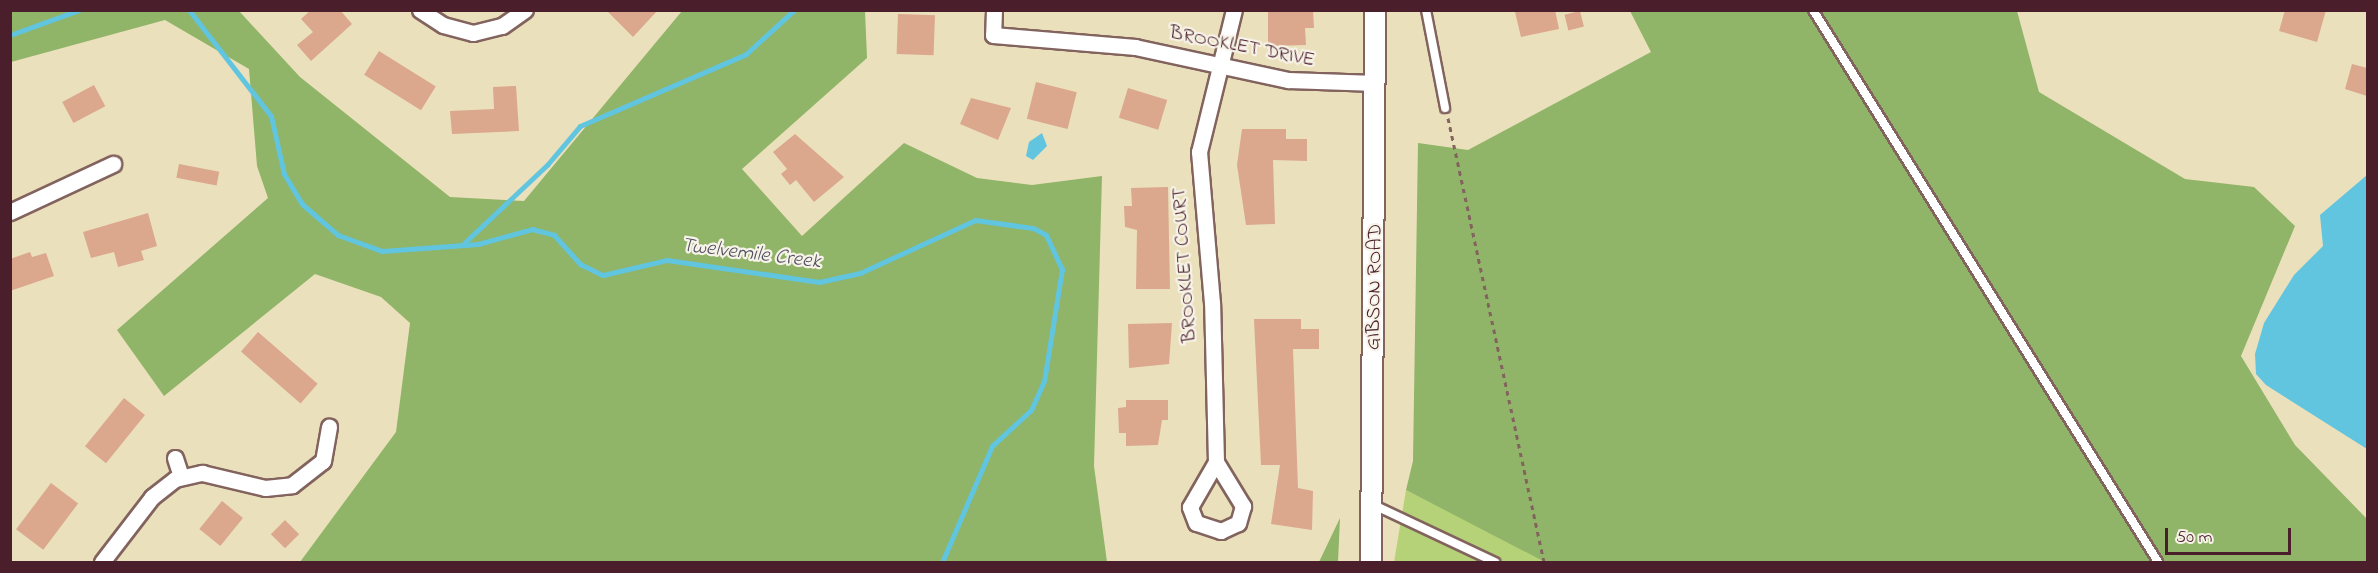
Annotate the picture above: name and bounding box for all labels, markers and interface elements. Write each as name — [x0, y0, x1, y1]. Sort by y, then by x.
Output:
street label: BROOKLET DRIVE — [1167, 21, 1317, 73]
street label: BROOKLET COURT — [1168, 187, 1202, 343]
street label: GIBSON ROAD — [1362, 224, 1388, 350]
water label: Twelvemile Creek — [680, 233, 822, 275]
scale bar — [2168, 516, 2294, 554]
text: 50 m — [2176, 525, 2213, 551]

